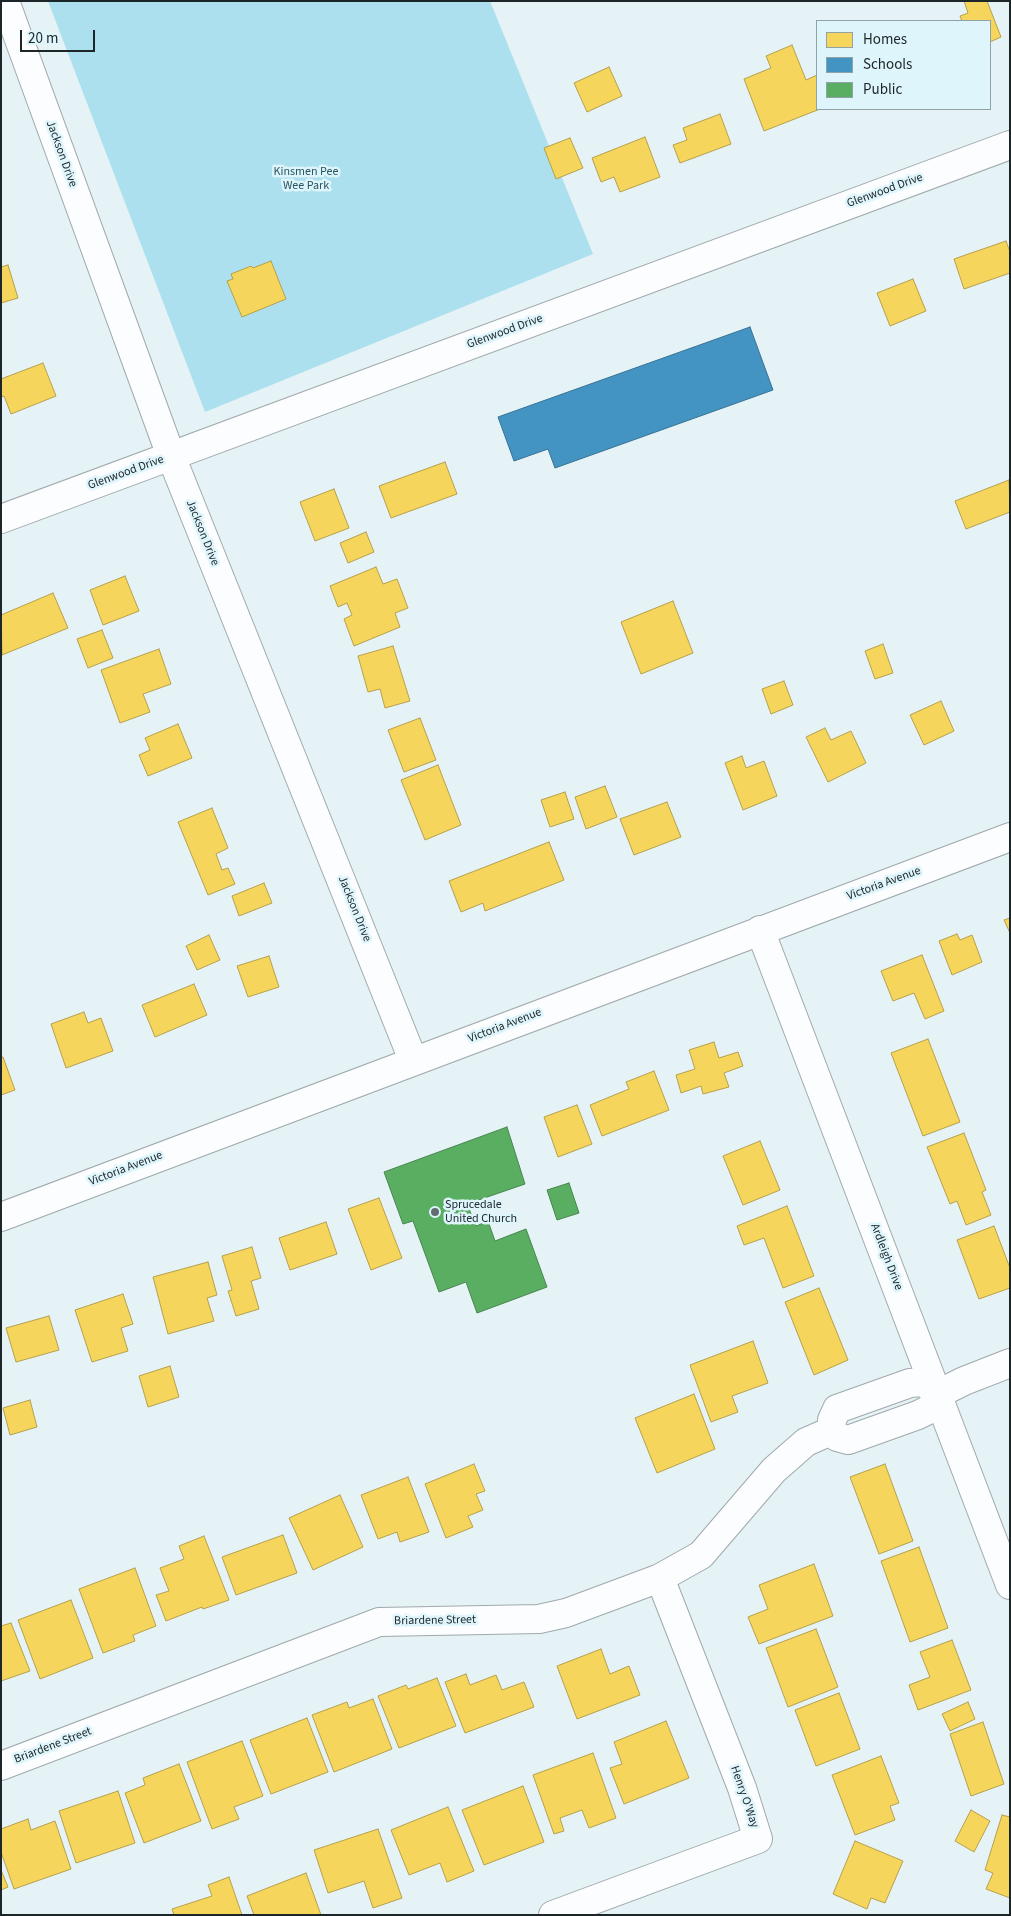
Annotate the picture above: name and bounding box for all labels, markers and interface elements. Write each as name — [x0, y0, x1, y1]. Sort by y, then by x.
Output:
scale bar — [22, 20, 98, 52]
legend — [816, 20, 991, 110]
text: 20 m — [28, 28, 58, 49]
text: Homes — [863, 29, 907, 50]
text: Schools — [863, 54, 912, 75]
text: Public — [863, 79, 902, 100]
street label: Jackson Drive — [42, 119, 80, 189]
park label: Kinsmen Pee Wee Park — [274, 165, 338, 193]
street label: Glenwood Drive — [845, 171, 925, 211]
street label: Glenwood Drive — [465, 312, 545, 352]
street label: Glenwood Drive — [86, 453, 166, 493]
street label: Jackson Drive — [182, 498, 222, 568]
street label: Victoria Avenue — [845, 864, 923, 904]
street label: Jackson Drive — [334, 874, 374, 944]
street label: Victoria Avenue — [466, 1005, 544, 1047]
street label: Victoria Avenue — [87, 1148, 165, 1190]
place label: Sprucedale United Church — [445, 1198, 517, 1226]
marker: Sprucedale United Church — [429, 1206, 441, 1218]
street label: Ardleigh Drive — [867, 1222, 905, 1292]
street label: Briardene Street — [394, 1613, 476, 1629]
street label: Briardene Street — [12, 1725, 94, 1767]
street label: Henry O'Way — [727, 1764, 761, 1830]

